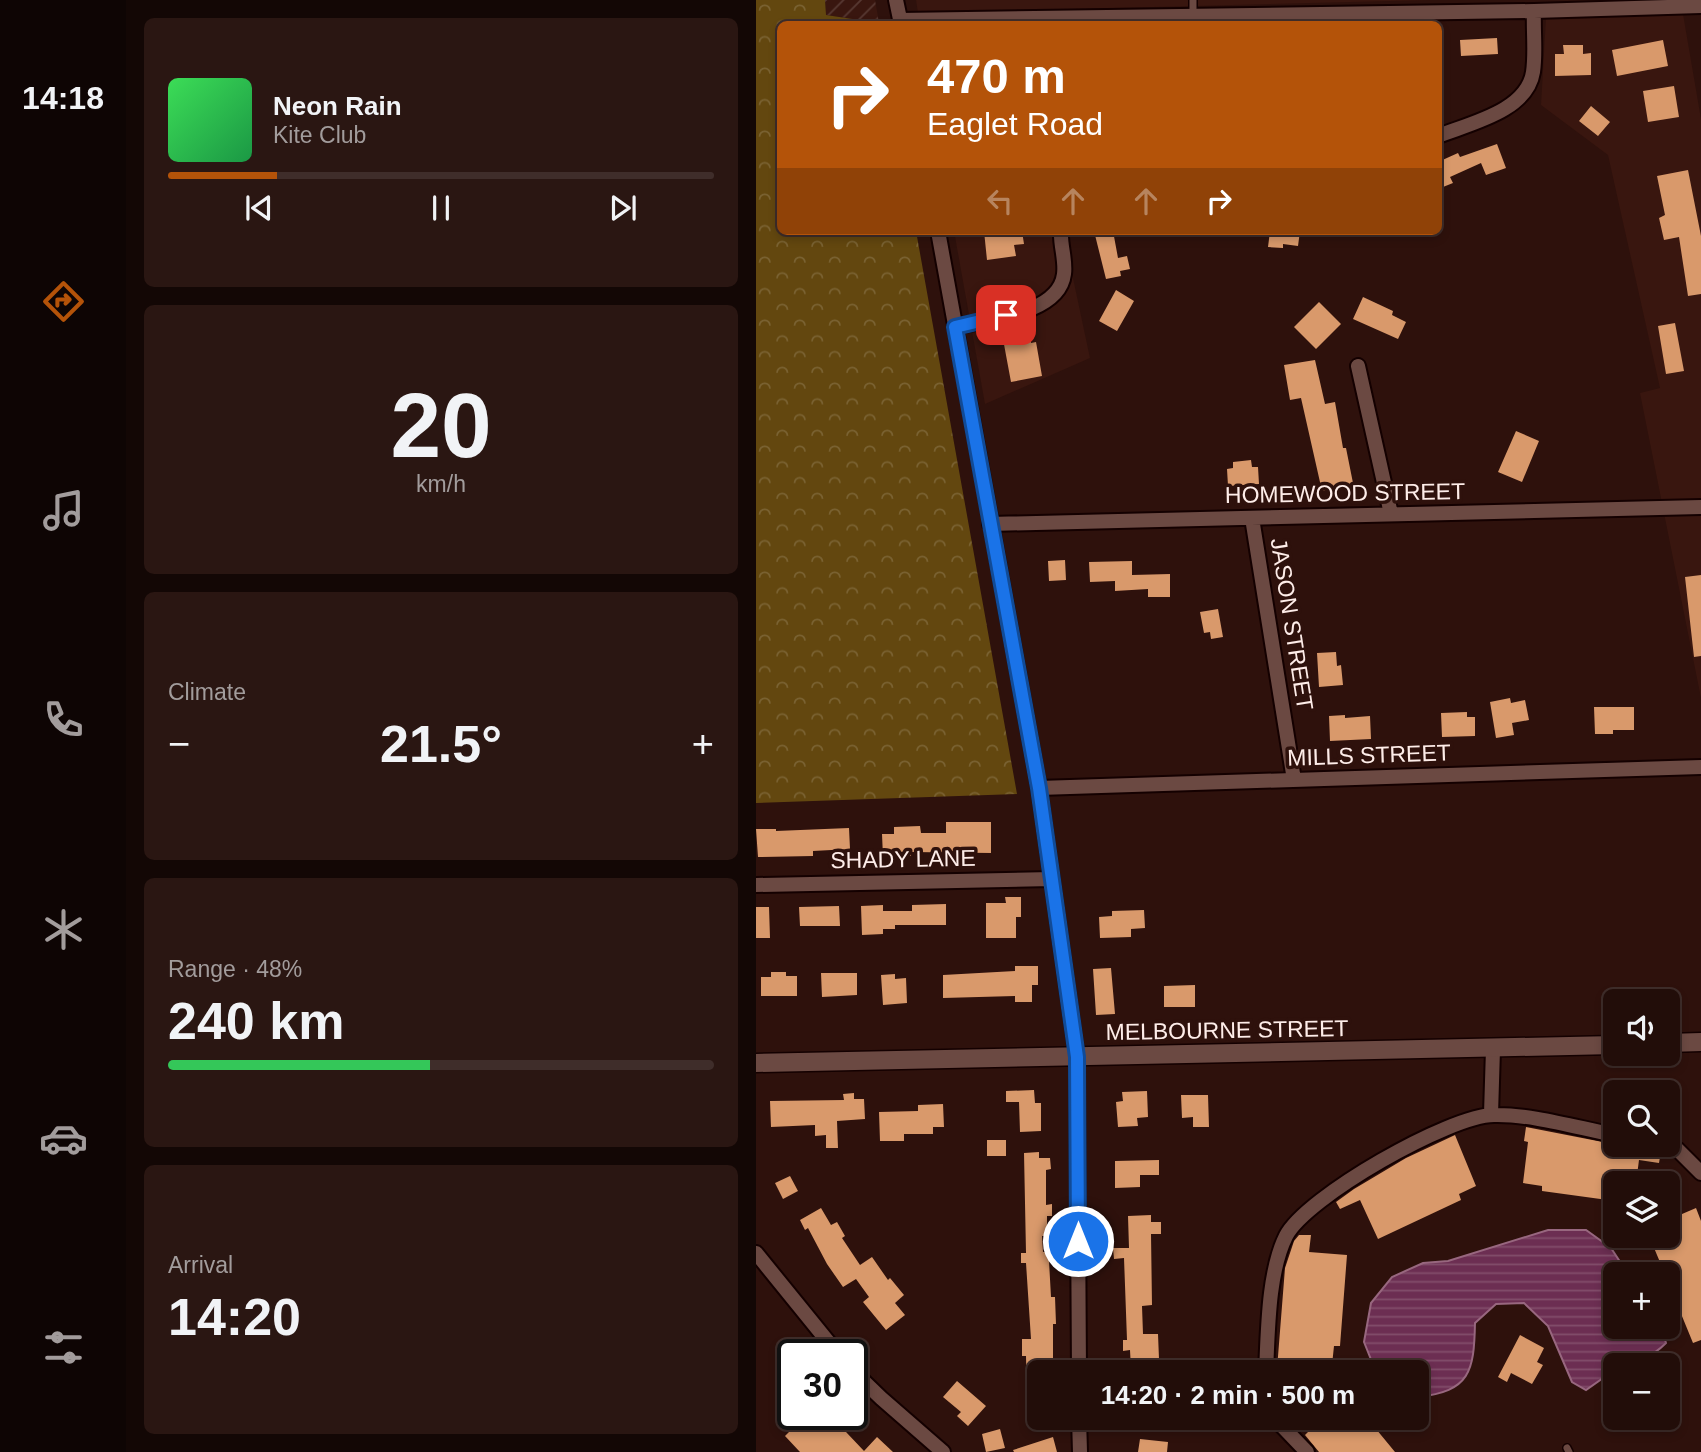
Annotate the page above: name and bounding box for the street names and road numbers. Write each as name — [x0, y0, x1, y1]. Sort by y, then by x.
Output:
street label: HOMEWOOD STREET — [1225, 478, 1465, 508]
street label: JASON STREET — [1266, 536, 1318, 712]
street label: MILLS STREET — [1287, 739, 1451, 771]
street label: SHADY LANE — [830, 845, 976, 873]
street label: MELBOURNE STREET — [1105, 1015, 1349, 1045]

